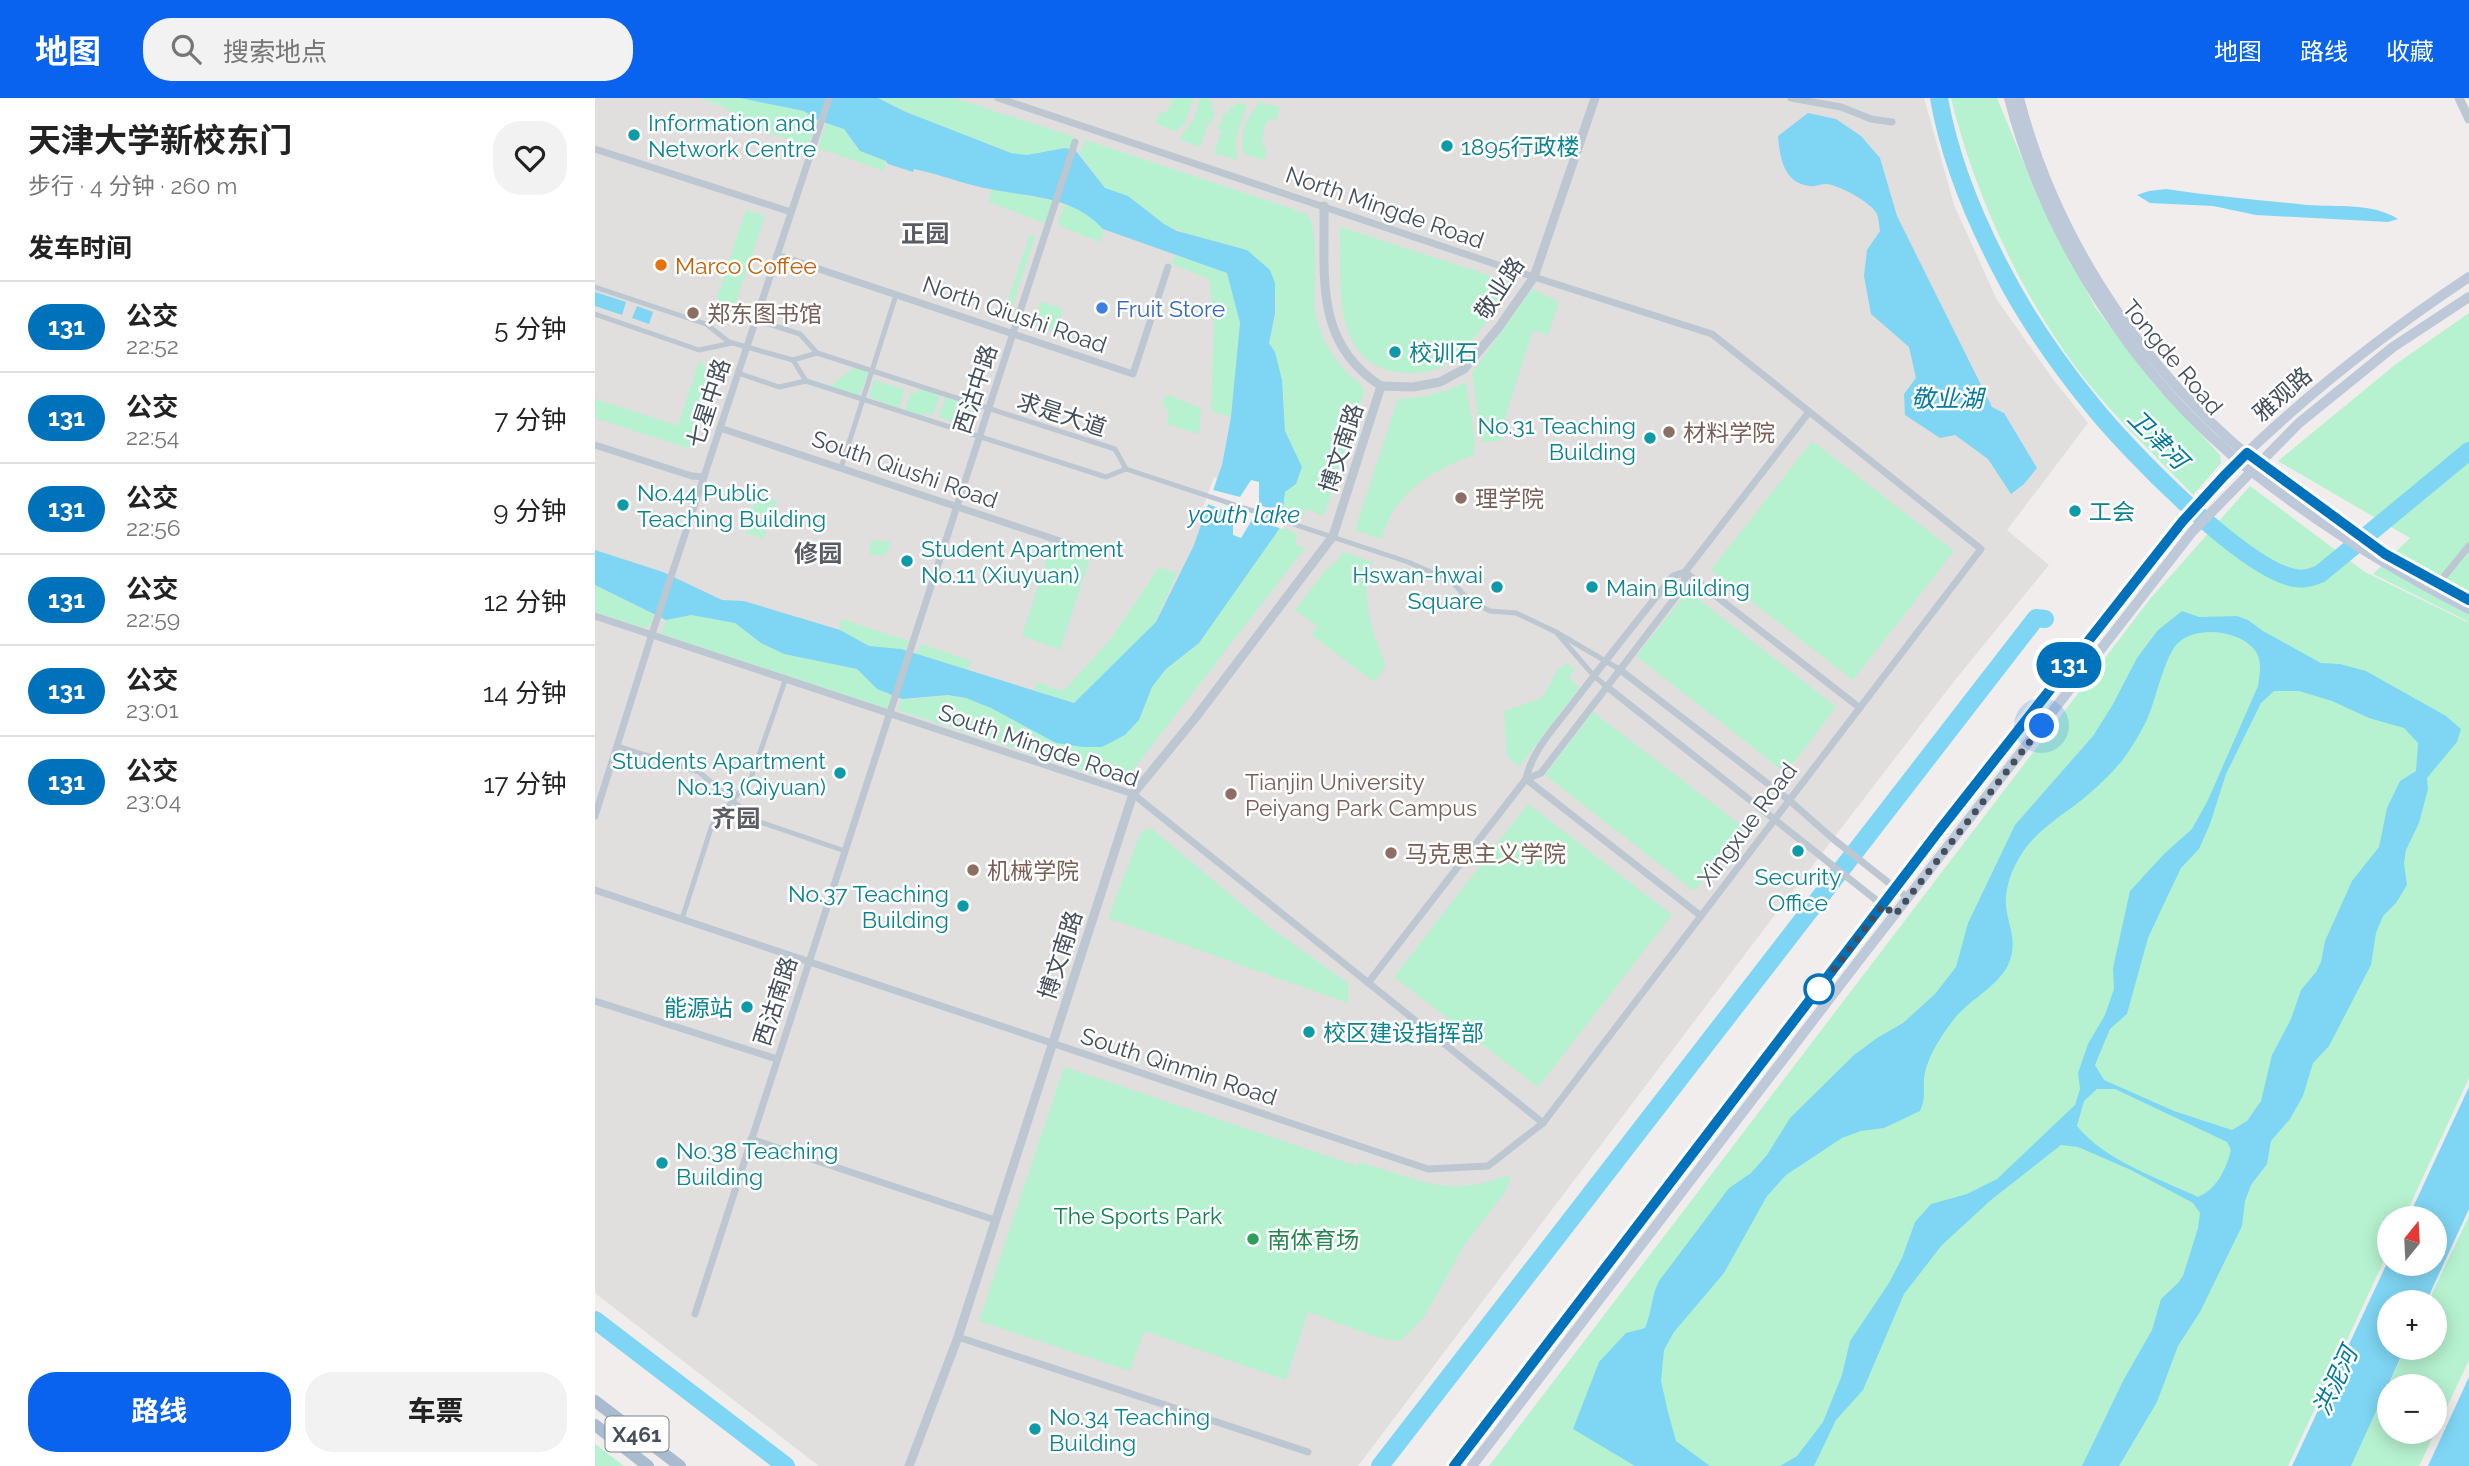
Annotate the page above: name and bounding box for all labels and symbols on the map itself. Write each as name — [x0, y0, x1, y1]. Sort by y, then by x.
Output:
place label: Information and Network Centre — [648, 109, 816, 162]
marker: Information and Network Centre — [626, 127, 642, 143]
place label: 1895行政楼 — [1461, 133, 1580, 160]
marker: 1895行政楼 — [1439, 138, 1455, 154]
street label: North Mingde Road — [1282, 160, 1488, 254]
district label: 正园 — [901, 219, 949, 248]
place label: Marco Coffee — [675, 252, 817, 279]
street label: 敬业路 — [1469, 252, 1529, 324]
marker: Marco Coffee — [653, 257, 669, 273]
street label: North Qiushi Road — [919, 270, 1111, 358]
street label: Tongde Road — [2117, 294, 2229, 420]
place label: Fruit Store — [1116, 295, 1225, 322]
place label: 郑东图书馆 — [707, 300, 822, 327]
marker: Fruit Store — [1094, 300, 1110, 316]
marker: 郑东图书馆 — [685, 305, 701, 321]
place label: 校训石 — [1409, 339, 1478, 366]
street label: 西沽中路 — [948, 341, 1002, 437]
marker: 校训石 — [1387, 344, 1403, 360]
street label: 七星中路 — [681, 355, 735, 451]
street label: 雅观路 — [2247, 361, 2317, 427]
water label: 敬业湖 — [1911, 384, 1987, 413]
street label: 求是大道 — [1014, 387, 1110, 441]
street label: 博文南路 — [1314, 400, 1368, 496]
water label: 卫津河 — [2122, 403, 2197, 478]
place label: No.31 Teaching Building — [1477, 412, 1636, 465]
place label: 材料学院 — [1683, 419, 1775, 446]
marker: 材料学院 — [1661, 424, 1677, 440]
street label: South Qiushi Road — [809, 425, 1001, 513]
marker: No.31 Teaching Building — [1642, 430, 1658, 446]
place label: No.44 Public Teaching Building — [637, 479, 826, 532]
place label: 理学院 — [1475, 485, 1544, 512]
marker: 理学院 — [1453, 490, 1469, 506]
marker: No.44 Public Teaching Building — [615, 497, 631, 513]
place label: 工会 — [2089, 498, 2135, 525]
water label: youth lake — [1187, 500, 1300, 529]
marker: 工会 — [2067, 503, 2083, 519]
place label: Student Apartment No.11 (Xiuyuan) — [921, 535, 1124, 588]
district label: 修园 — [794, 539, 842, 568]
marker: Student Apartment No.11 (Xiuyuan) — [899, 553, 915, 569]
place label: Hswan-hwai Square — [1352, 561, 1483, 614]
place label: Main Building — [1606, 574, 1750, 601]
marker: Hswan-hwai Square — [1489, 579, 1505, 595]
marker: Main Building — [1584, 579, 1600, 595]
line badge: 131 — [2029, 642, 2109, 688]
street label: South Mingde Road — [935, 698, 1143, 792]
your location — [2024, 708, 2059, 743]
place label: Students Apartment No.13 (Qiyuan) — [612, 747, 826, 800]
street label: Xingxue Road — [1692, 757, 1802, 891]
marker: Students Apartment No.13 (Qiyuan) — [832, 765, 848, 781]
place label: Tianjin University Peiyang Park Campus — [1245, 768, 1477, 821]
marker: Tianjin University Peiyang Park Campus — [1223, 786, 1239, 802]
district label: 齐园 — [712, 804, 760, 833]
place label: 马克思主义学院 — [1405, 840, 1566, 867]
marker: Security Office — [1790, 843, 1806, 859]
marker: 马克思主义学院 — [1383, 845, 1399, 861]
place label: 机械学院 — [987, 857, 1079, 884]
marker: 机械学院 — [965, 862, 981, 878]
place label: Security Office — [1754, 863, 1842, 916]
place label: No.37 Teaching Building — [788, 880, 949, 933]
marker: No.37 Teaching Building — [955, 898, 971, 914]
street label: 博文南路 — [1033, 907, 1087, 1003]
street label: 西沽南路 — [748, 953, 802, 1049]
unlabelled marker — [1804, 974, 1834, 1004]
place label: 能源站 — [664, 994, 733, 1021]
marker: 能源站 — [739, 999, 755, 1015]
place label: 校区建设指挥部 — [1323, 1019, 1484, 1046]
street label: South Qinmin Road — [1078, 1022, 1280, 1110]
marker: 校区建设指挥部 — [1301, 1024, 1317, 1040]
place label: No.38 Teaching Building — [676, 1137, 838, 1190]
marker: No.38 Teaching Building — [654, 1155, 670, 1171]
park label: The Sports Park — [1054, 1202, 1222, 1229]
north arrow — [2377, 1206, 2447, 1276]
place label: 南体育场 — [1267, 1226, 1359, 1253]
marker: 南体育场 — [1245, 1231, 1261, 1247]
water label: 洪泥河 — [2307, 1339, 2365, 1420]
place label: No.34 Teaching Building — [1049, 1403, 1210, 1456]
road number: X461 — [605, 1416, 669, 1452]
marker: No.34 Teaching Building — [1027, 1421, 1043, 1437]

